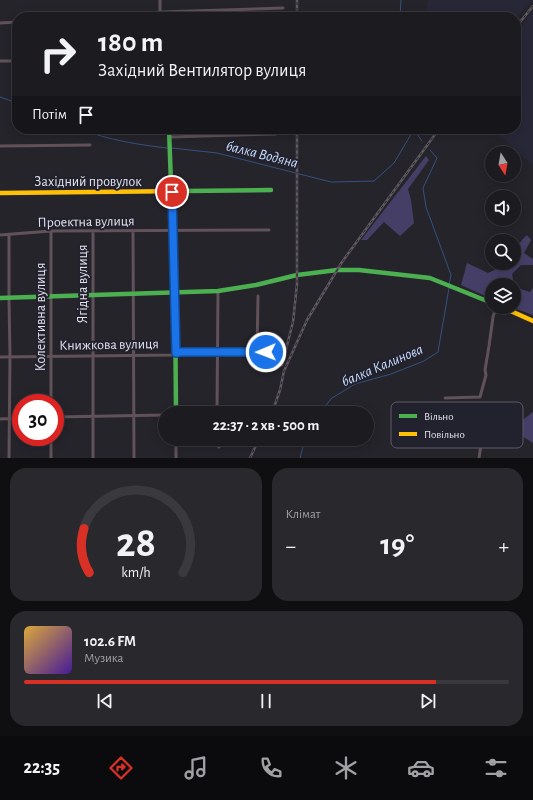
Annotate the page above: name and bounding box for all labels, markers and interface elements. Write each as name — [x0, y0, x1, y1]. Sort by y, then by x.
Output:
icon: right — [32, 28, 84, 80]
text: 180 m — [98, 29, 163, 57]
text: Західний Вентилятор вулиця — [98, 62, 306, 80]
icon: arrive — [75, 104, 97, 126]
text: Потім — [32, 107, 67, 122]
water label: балка Водяна — [224, 138, 299, 171]
north arrow — [485, 146, 521, 182]
map controls — [485, 146, 521, 314]
street label: Західний провулок — [34, 175, 142, 189]
pin — [155, 175, 189, 209]
icon: arrive — [161, 181, 183, 203]
button: sound — [485, 190, 521, 226]
street label: Проектна вулиця — [37, 214, 135, 230]
button: search — [485, 234, 521, 270]
street label: Ягідна вулиця — [76, 244, 90, 324]
street label: Колективна вулиця — [34, 263, 48, 371]
button: layers — [485, 278, 521, 314]
position arrow — [245, 331, 287, 373]
street label: Книжкова вулиця — [59, 337, 159, 353]
water label: балка Калинова — [339, 342, 425, 389]
speed limit sign: 30 — [12, 394, 64, 446]
legend — [391, 402, 523, 448]
text: Вільно — [424, 411, 454, 422]
text: 22:37 · 2 хв · 500 m — [213, 418, 319, 433]
text: Повільно — [424, 429, 465, 440]
text: Клімат — [286, 508, 320, 521]
text: 28 — [116, 522, 156, 563]
text: 19° — [380, 530, 414, 560]
text: − — [286, 535, 296, 557]
text: + — [498, 535, 509, 557]
text: km/h — [121, 565, 150, 579]
text: 102.6 FM — [84, 634, 136, 649]
text: Музика — [84, 652, 123, 665]
icon: previous — [94, 690, 116, 712]
icon: pause — [255, 690, 277, 712]
icon: next — [417, 690, 439, 712]
icon: directions — [107, 754, 135, 782]
icon: music — [182, 754, 210, 782]
icon: phone — [257, 754, 285, 782]
icon: climate — [332, 754, 360, 782]
icon: car — [407, 754, 435, 782]
icon: filters — [482, 754, 510, 782]
text: 22:35 — [23, 759, 60, 777]

